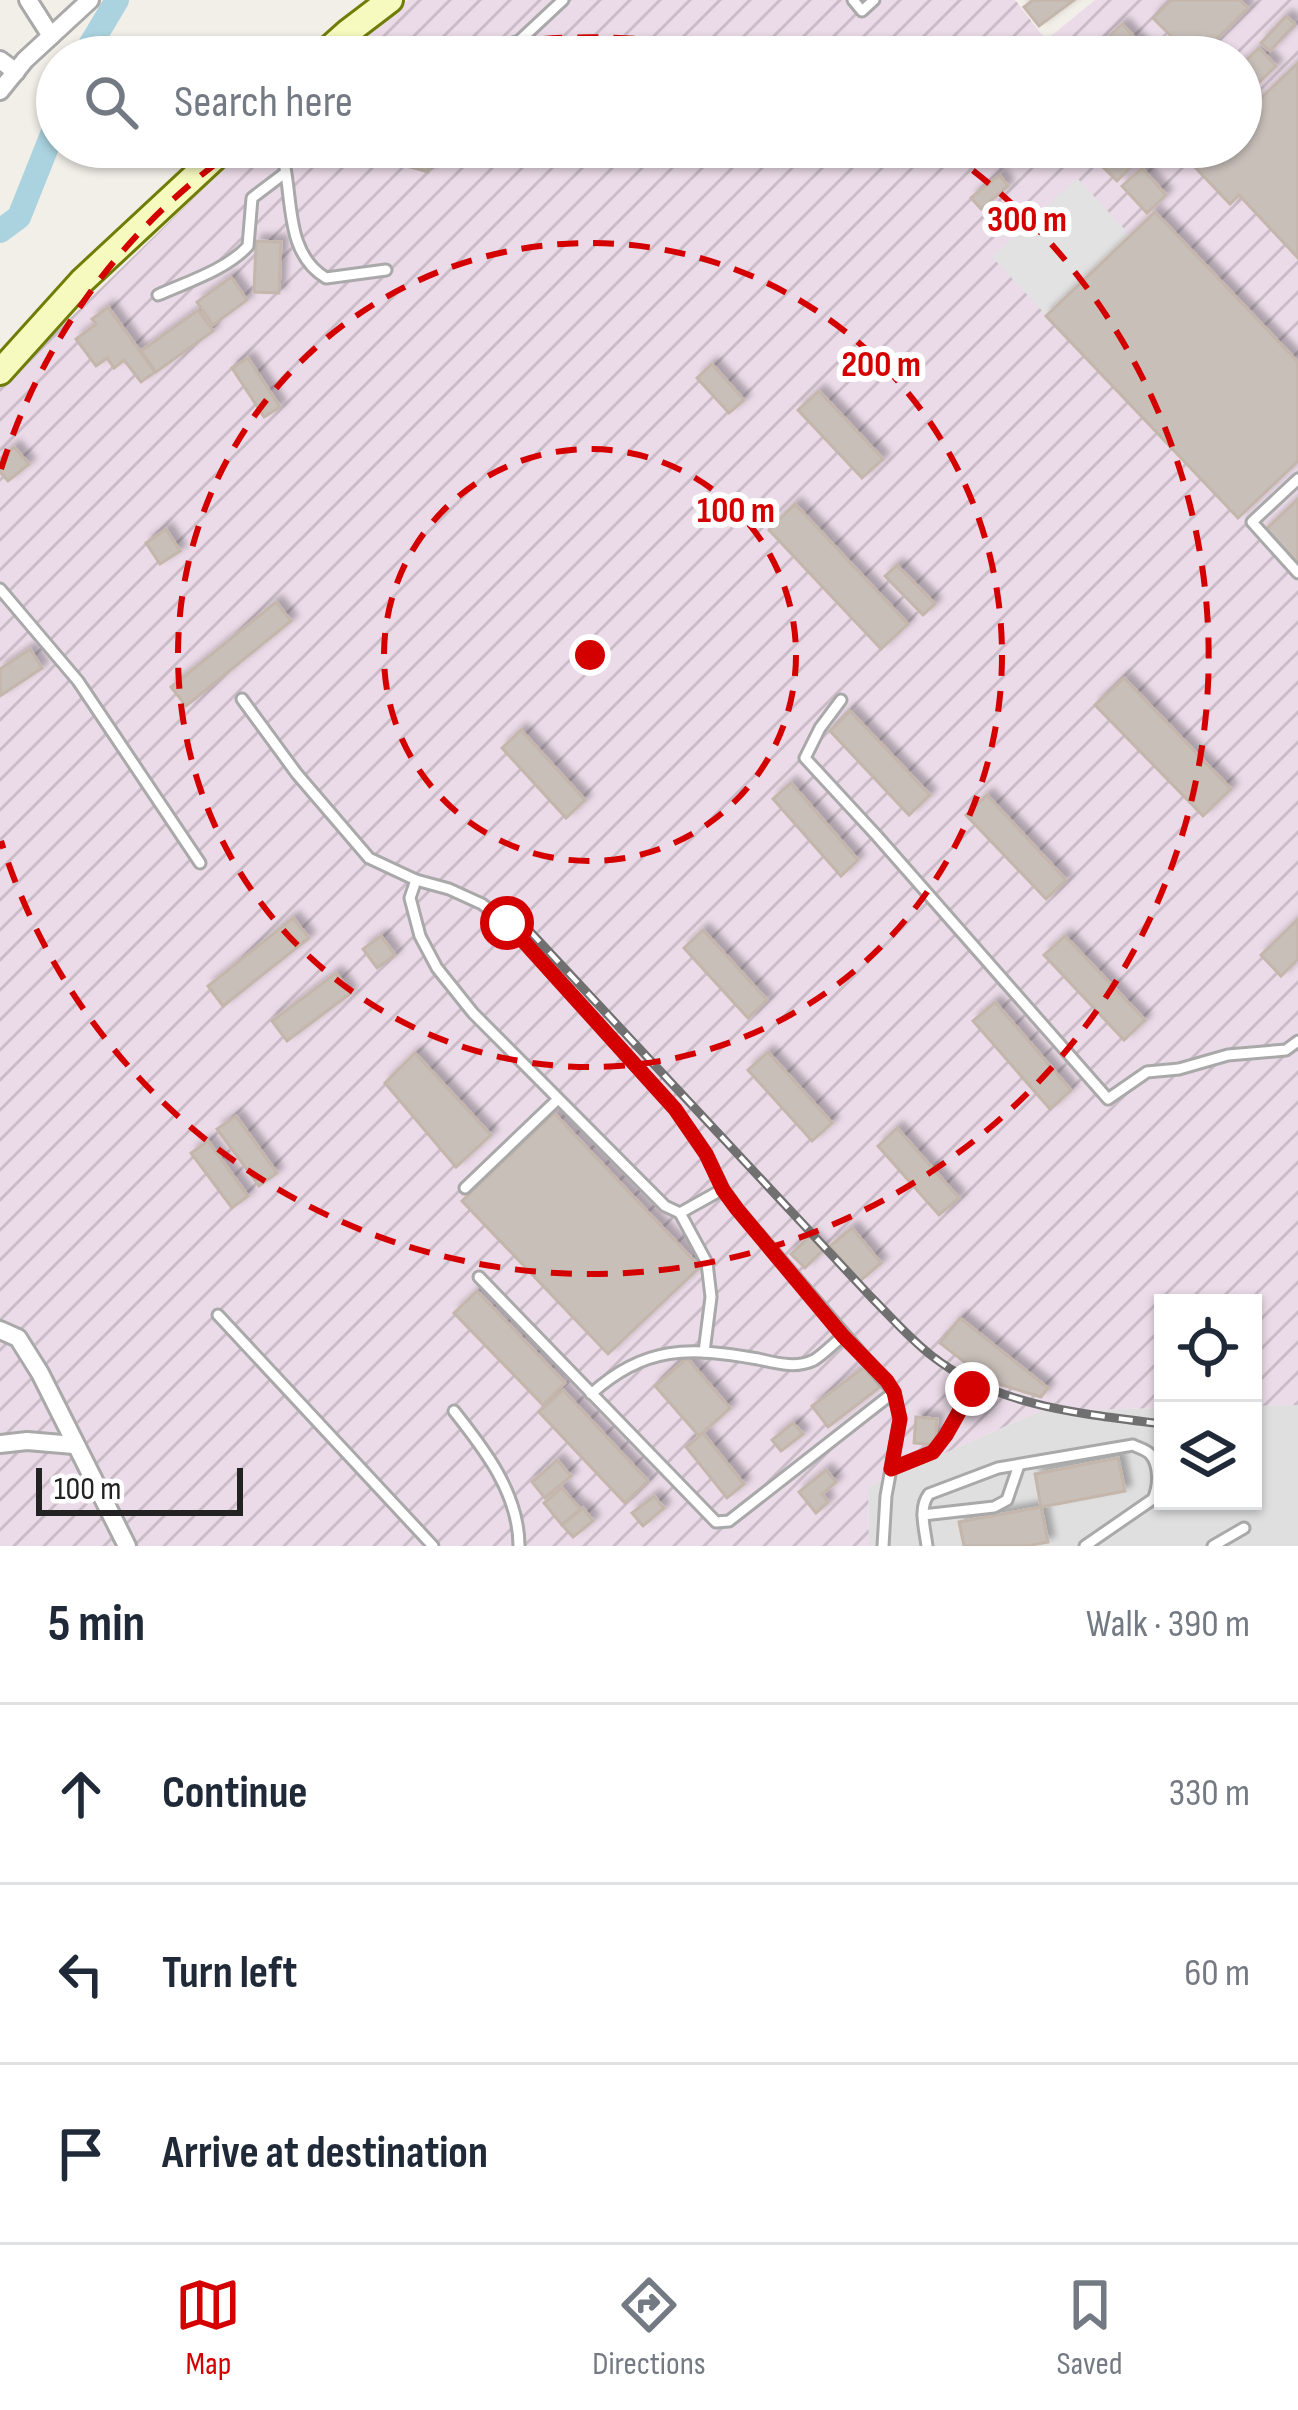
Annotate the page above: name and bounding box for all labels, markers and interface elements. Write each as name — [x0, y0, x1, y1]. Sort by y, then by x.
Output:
search box — [36, 36, 1262, 168]
icon: search — [78, 69, 144, 135]
text: Search here — [174, 75, 353, 130]
text: 300 m — [987, 199, 1067, 242]
text: 200 m — [841, 344, 921, 387]
text: 100 m — [697, 490, 775, 533]
centre of rings — [569, 634, 611, 676]
route start — [480, 896, 534, 950]
map controls — [1154, 1294, 1262, 1510]
button: locate — [1154, 1294, 1262, 1402]
route end — [945, 1362, 999, 1416]
button: layers — [1154, 1402, 1262, 1510]
scale bar — [36, 1462, 243, 1515]
text: 100 m — [54, 1469, 121, 1509]
text: 5 min — [48, 1594, 145, 1655]
text: Walk · 390 m — [1086, 1601, 1250, 1648]
icon: ahead — [48, 1761, 114, 1827]
text: Continue — [162, 1766, 308, 1821]
text: 330 m — [1169, 1770, 1250, 1817]
icon: left — [48, 1941, 114, 2007]
text: Turn left — [162, 1946, 297, 2001]
text: 60 m — [1184, 1950, 1250, 1997]
icon: arrive — [48, 2121, 114, 2187]
text: Arrive at destination — [162, 2126, 488, 2181]
tab: Map — [175, 2272, 241, 2384]
tab: Directions — [592, 2272, 706, 2384]
tab: Saved — [1056, 2272, 1123, 2384]

